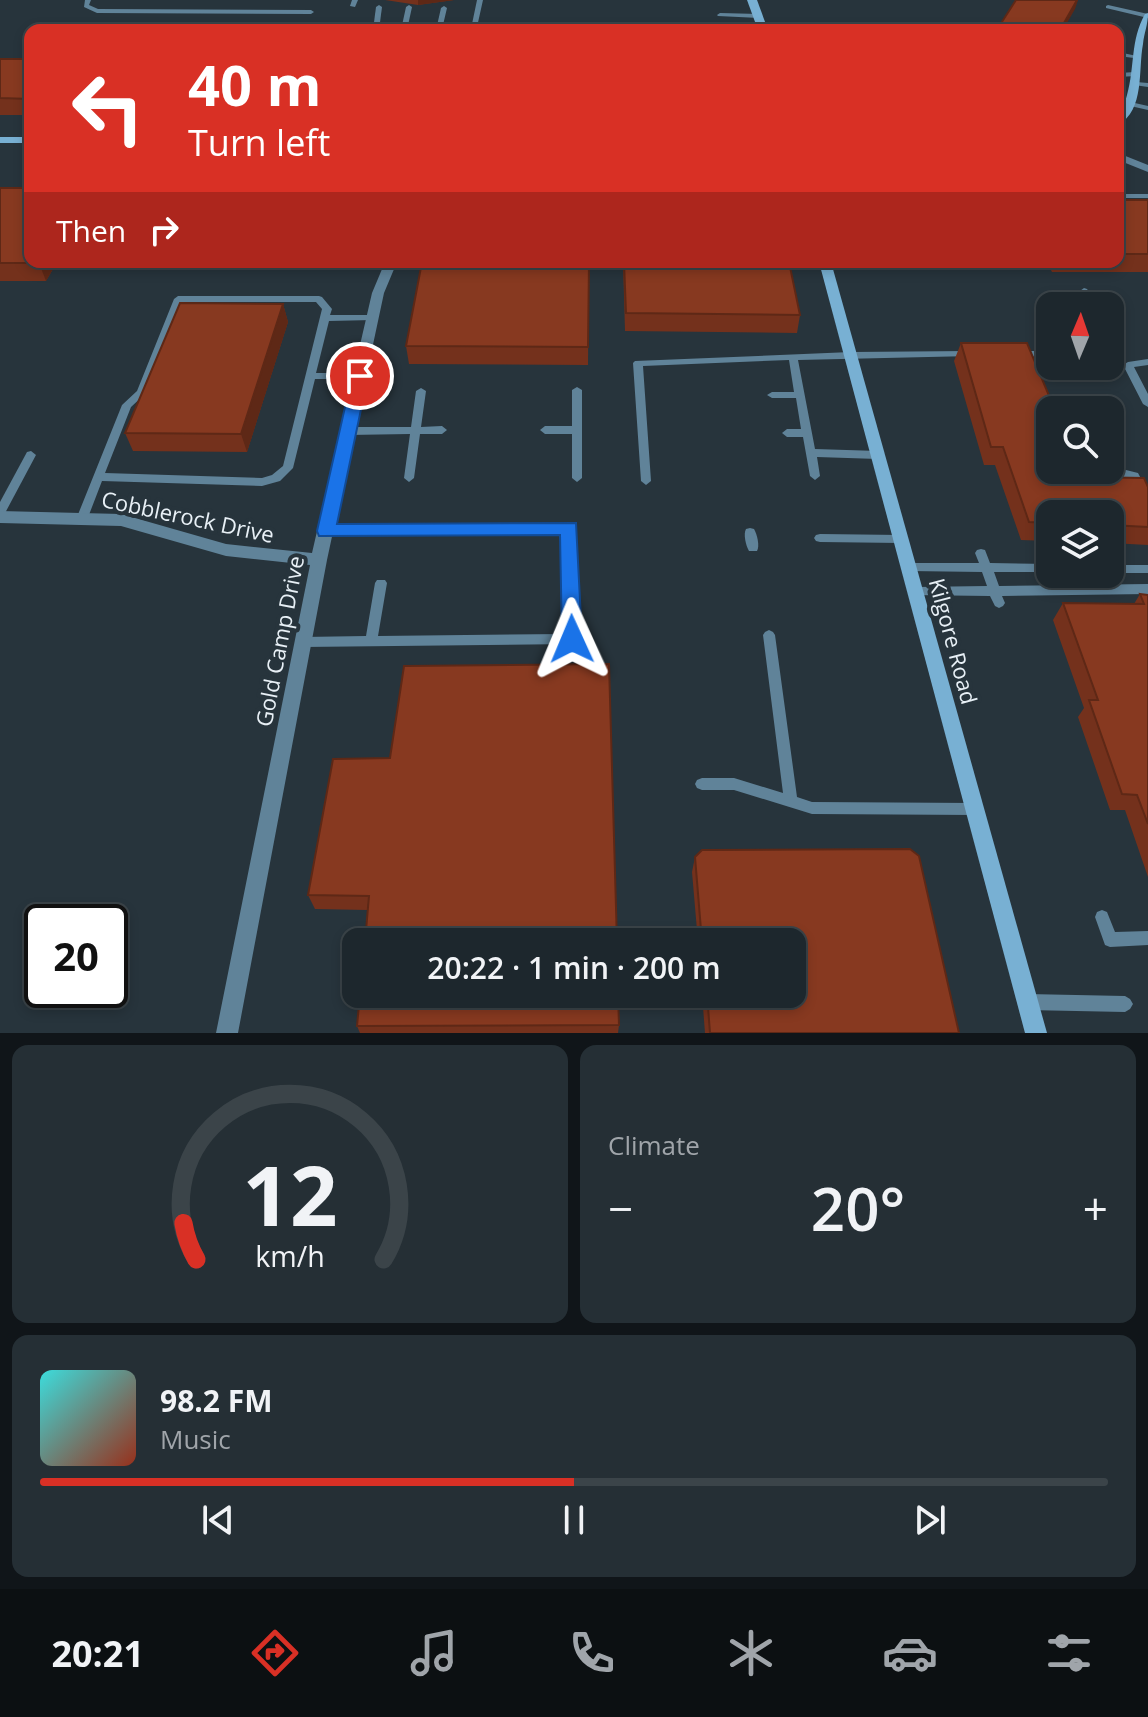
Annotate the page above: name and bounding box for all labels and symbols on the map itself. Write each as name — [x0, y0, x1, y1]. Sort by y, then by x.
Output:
north arrow — [1036, 292, 1124, 380]
pin — [326, 342, 394, 410]
street label: Cobblerock Drive — [99, 483, 277, 549]
street label: Gold Camp Drive — [248, 553, 310, 729]
street label: Kilgore Road — [923, 575, 985, 707]
position arrow — [530, 597, 614, 681]
speed limit sign: 20 — [24, 904, 128, 1008]

